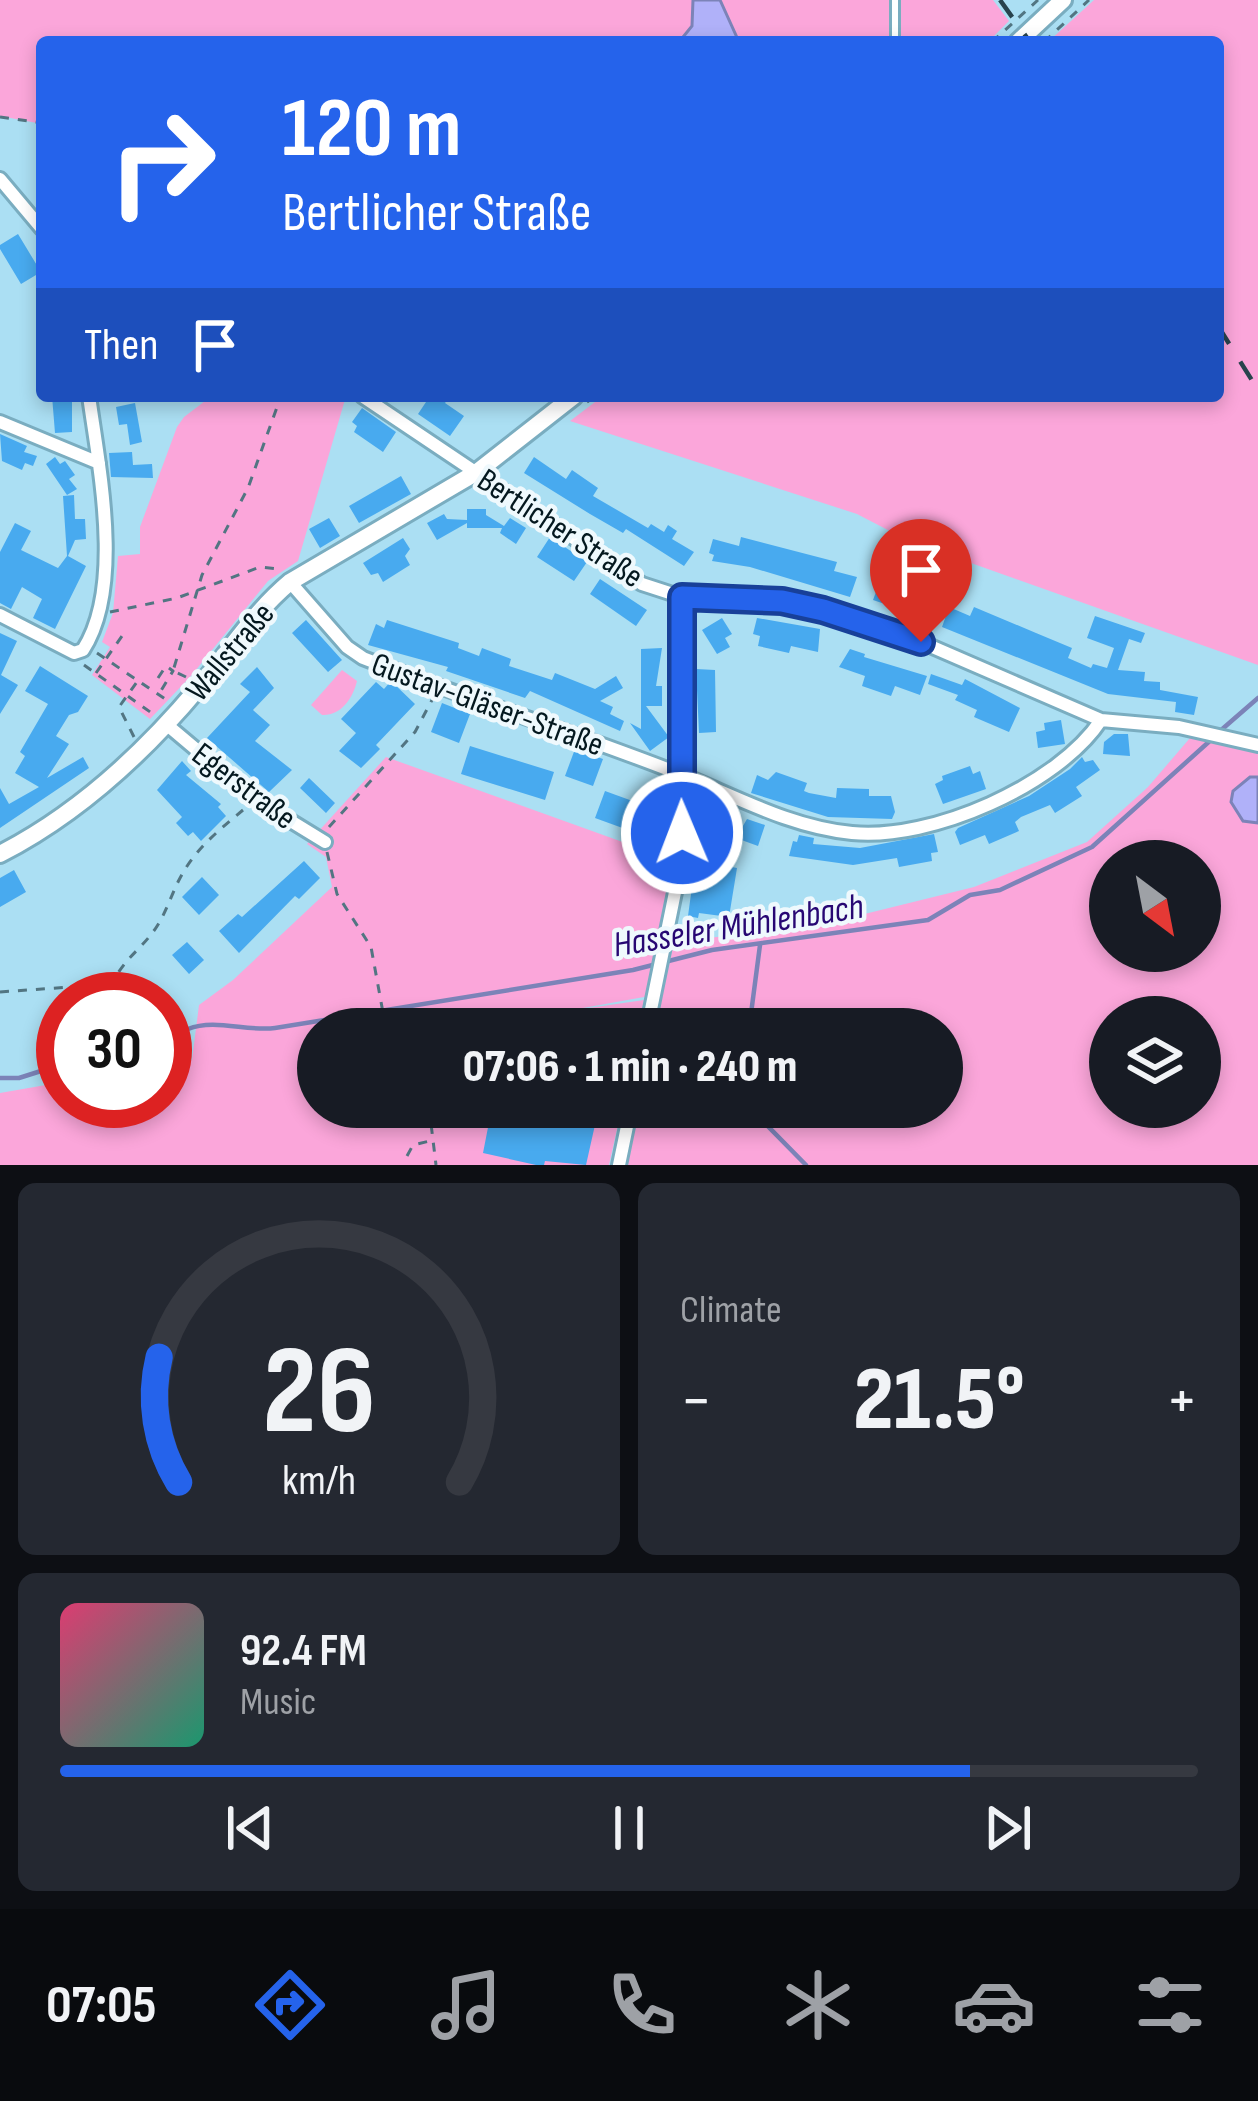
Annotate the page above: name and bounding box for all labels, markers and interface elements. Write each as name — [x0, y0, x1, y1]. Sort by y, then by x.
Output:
text: 120 m — [282, 79, 461, 180]
icon: right — [84, 84, 240, 240]
text: Bertlicher Straße — [282, 181, 591, 246]
icon: arrive — [182, 312, 248, 378]
text: Then — [84, 318, 158, 373]
street label: Bertlicher Straße — [470, 460, 650, 597]
pin — [870, 519, 972, 642]
icon: arrive — [888, 537, 954, 603]
street label: Wallstraße — [178, 595, 283, 710]
street label: Gustav-Gläser-Straße — [366, 644, 609, 765]
street label: Egerstraße — [184, 735, 304, 839]
position arrow — [619, 770, 745, 896]
north arrow — [1089, 840, 1221, 972]
map controls — [1089, 840, 1221, 1128]
water label: Hasseler Mühlenbach — [610, 885, 867, 967]
speed limit sign: 30 — [36, 972, 192, 1128]
button: layers — [1089, 996, 1221, 1128]
text: 07:06 · 1 min · 240 m — [463, 1040, 797, 1095]
text: Climate — [680, 1287, 782, 1334]
text: 26 — [262, 1319, 376, 1468]
text: 21.5° — [853, 1347, 1025, 1455]
text: − — [680, 1362, 712, 1441]
text: + — [1166, 1362, 1198, 1441]
text: km/h — [282, 1455, 356, 1507]
text: 92.4 FM — [240, 1624, 367, 1679]
text: Music — [240, 1679, 316, 1726]
icon: previous — [217, 1795, 283, 1861]
icon: pause — [596, 1795, 662, 1861]
icon: next — [975, 1795, 1041, 1861]
icon: directions — [248, 1963, 332, 2047]
icon: music — [424, 1963, 508, 2047]
icon: phone — [600, 1963, 684, 2047]
icon: climate — [776, 1963, 860, 2047]
icon: car — [952, 1963, 1036, 2047]
icon: filters — [1128, 1963, 1212, 2047]
text: 07:05 — [46, 1973, 156, 2038]

